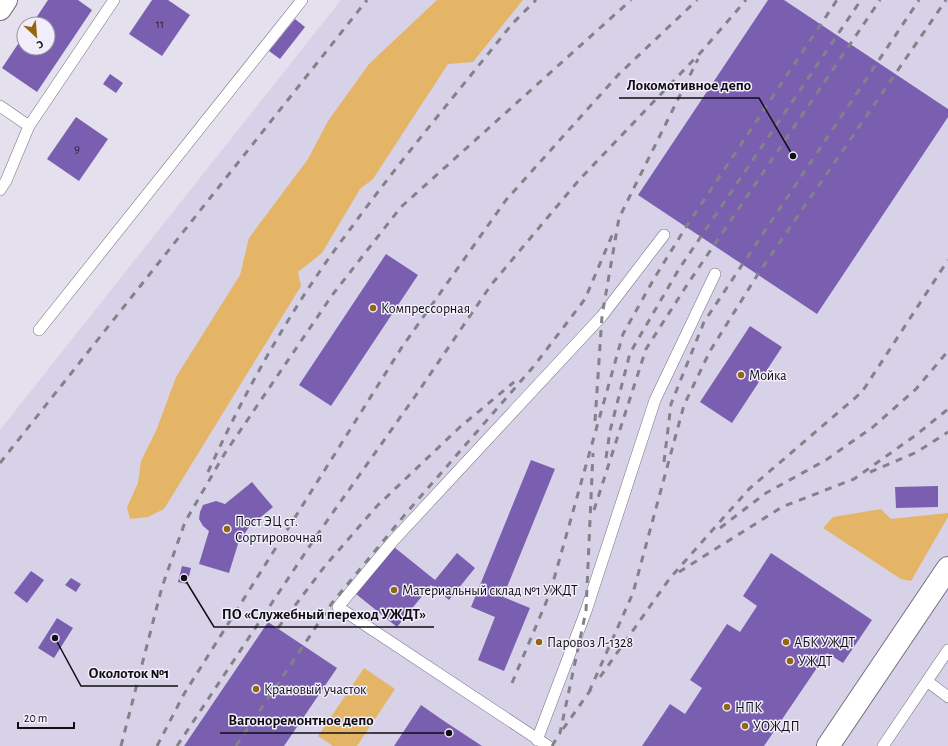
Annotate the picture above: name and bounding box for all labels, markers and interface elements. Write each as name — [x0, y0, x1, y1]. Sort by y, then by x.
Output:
north arrow — [16, 16, 56, 56]
house number: 11 — [156, 18, 164, 30]
text: С — [35, 38, 45, 51]
callout: Локомотивное депо — [619, 71, 759, 98]
text: Локомотивное депо — [627, 78, 751, 93]
house number: 9 — [74, 143, 80, 155]
place label: Компрессорная — [381, 302, 470, 316]
marker: Компрессорная — [368, 303, 378, 313]
place label: Мойка — [749, 369, 787, 383]
marker: Мойка — [736, 370, 746, 380]
place label: Пост ЭЦ ст. Сортировочная — [235, 515, 322, 545]
marker: Пост ЭЦ ст. Сортировочная — [222, 524, 232, 534]
place label: Материальный склад №1 УЖДТ — [402, 584, 578, 598]
marker: Материальный склад №1 УЖДТ — [389, 585, 399, 595]
callout: ПО «Служебный переход УЖДТ» — [214, 600, 434, 627]
text: ПО «Служебный переход УЖДТ» — [222, 607, 426, 622]
place label: Паровоз Л-1328 — [547, 636, 633, 650]
place label: АБК УЖДТ — [794, 636, 855, 650]
marker: Паровоз Л-1328 — [534, 637, 544, 647]
marker: АБК УЖДТ — [781, 637, 791, 647]
place label: УЖДТ — [798, 655, 833, 669]
marker: УЖДТ — [785, 656, 795, 666]
callout: Околоток №1 — [81, 659, 178, 686]
text: Околоток №1 — [89, 666, 169, 681]
place label: Крановый участок — [264, 683, 367, 697]
marker: Крановый участок — [251, 684, 261, 694]
place label: НПК — [735, 701, 762, 715]
marker: НПК — [722, 702, 732, 712]
scale bar — [18, 704, 74, 730]
callout: Вагоноремонтное депо — [220, 706, 382, 733]
text: 20 m — [24, 712, 47, 724]
text: Вагоноремонтное депо — [228, 713, 374, 728]
place label: УОЖДП — [753, 720, 800, 734]
marker: УОЖДП — [740, 721, 750, 731]

